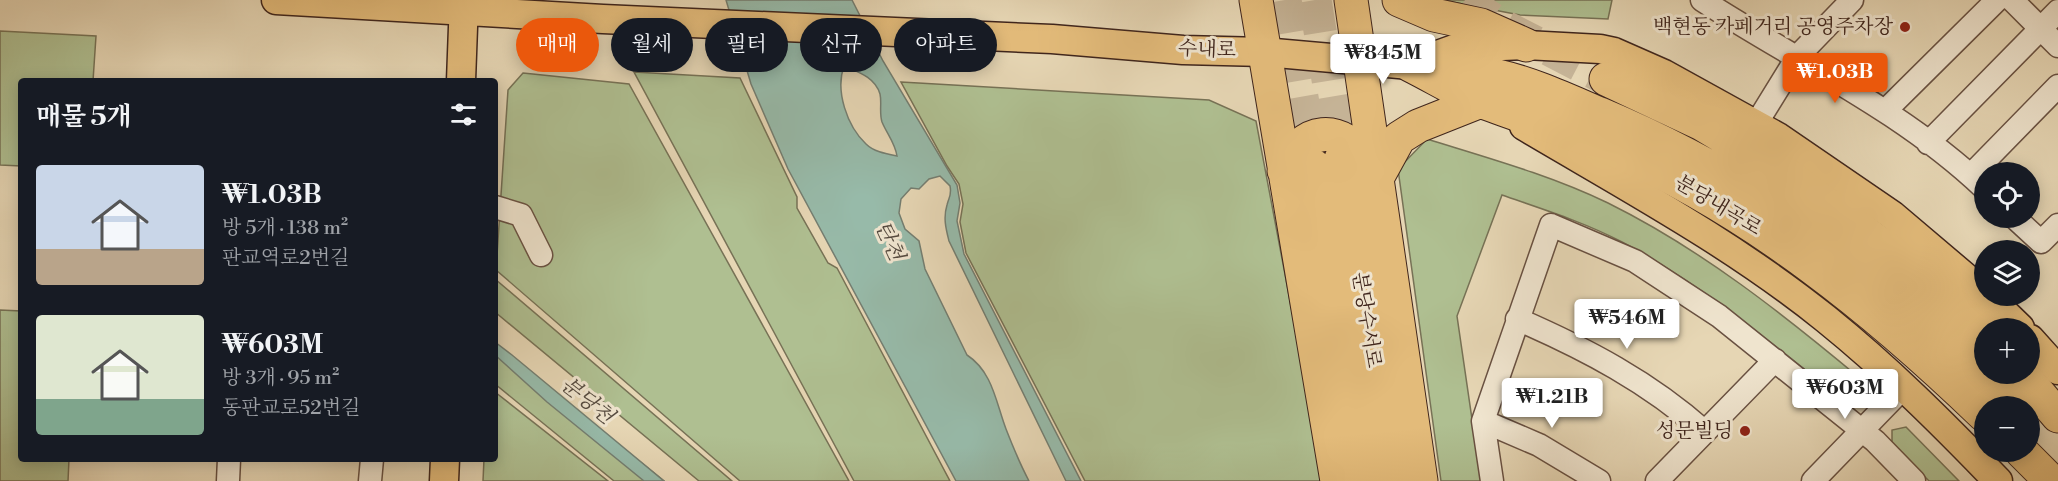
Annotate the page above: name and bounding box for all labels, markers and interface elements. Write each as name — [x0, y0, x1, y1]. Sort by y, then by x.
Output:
place label: 백현동 카페거리 공영주차장 — [1653, 15, 1894, 40]
chip: 매매 — [516, 18, 599, 72]
chip: 월세 — [611, 18, 693, 72]
chip: 필터 — [705, 18, 788, 72]
chip: 신규 — [800, 18, 882, 72]
chip: 아파트 — [894, 18, 997, 72]
marker: 백현동 카페거리 공영주차장 — [1898, 20, 1912, 34]
pin: ₩845M — [1341, 34, 1425, 85]
street label: 수내로 — [1178, 36, 1236, 64]
text: ₩845M — [1344, 41, 1422, 66]
pin: ₩1.03B — [1786, 53, 1884, 104]
text: ₩1.03B — [1797, 60, 1873, 85]
icon: filters — [447, 98, 480, 131]
text: 매물 5개 — [36, 101, 132, 133]
map controls — [1974, 162, 2040, 462]
button: locate — [1974, 162, 2040, 228]
street label: 분당내곡로 — [1670, 170, 1766, 242]
text: ₩1.03B — [222, 179, 322, 211]
icon: home — [84, 189, 156, 261]
text: 방 5개 · 138 m² — [222, 216, 348, 241]
water label: 탄천 — [869, 217, 910, 266]
button: layers — [1974, 240, 2040, 306]
text: 판교역로2번길 — [222, 246, 349, 271]
street label: 분당수서로 — [1346, 270, 1386, 370]
pin: ₩546M — [1585, 299, 1669, 350]
text: ₩546M — [1588, 306, 1666, 331]
button: + — [1974, 318, 2040, 384]
text: ₩603M — [222, 329, 323, 361]
icon: home — [84, 339, 156, 411]
text: 방 3개 · 95 m² — [222, 366, 339, 391]
pin: ₩603M — [1803, 369, 1887, 420]
water label: 분당천 — [555, 372, 620, 431]
text: ₩603M — [1806, 376, 1884, 401]
pin: ₩1.21B — [1503, 378, 1601, 429]
text: ₩1.21B — [1516, 385, 1588, 410]
text: 동판교로52번길 — [222, 396, 360, 421]
button: − — [1974, 396, 2040, 462]
place label: 성문빌딩 — [1656, 419, 1733, 444]
marker: 성문빌딩 — [1738, 424, 1752, 438]

